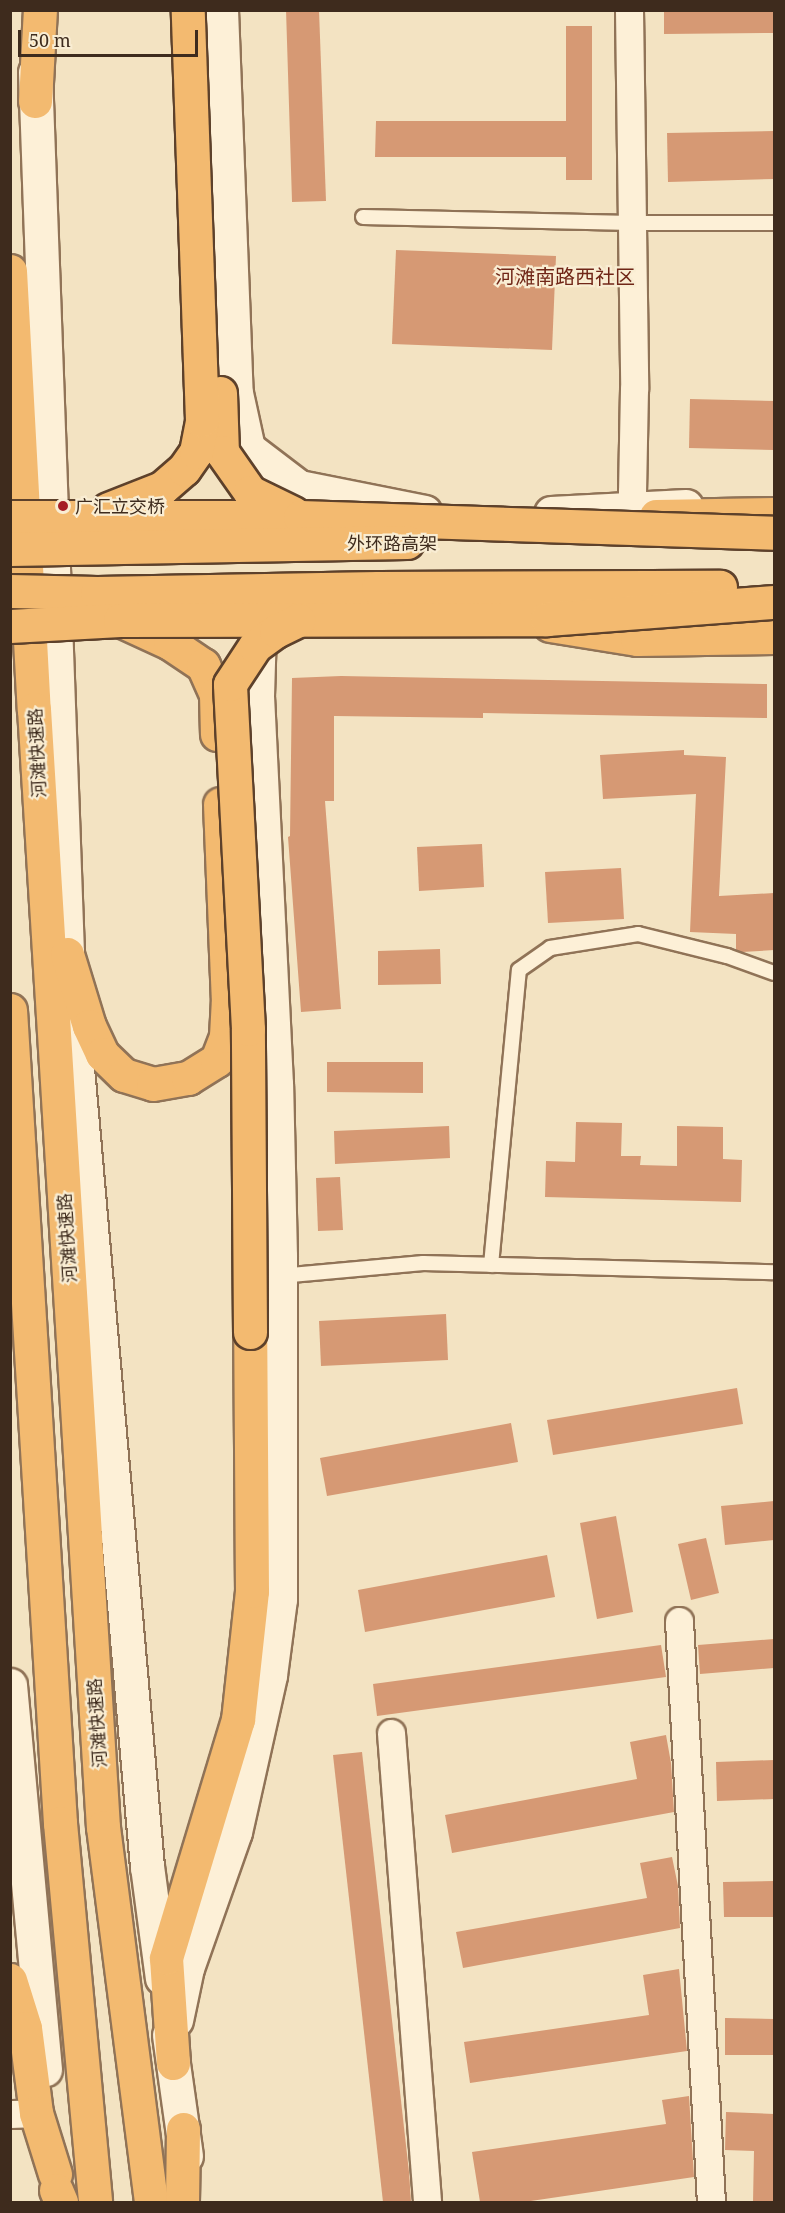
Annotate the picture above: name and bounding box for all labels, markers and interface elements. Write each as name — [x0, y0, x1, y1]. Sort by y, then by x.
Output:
scale bar — [21, 18, 201, 56]
text: 50 m — [29, 28, 71, 52]
district label: 河滩南路西社区 — [495, 264, 635, 288]
place label: 广汇立交桥 — [75, 495, 165, 517]
marker: 广汇立交桥 — [56, 499, 70, 513]
street label: 外环路高架 — [347, 532, 437, 554]
street label: 河滩快速路 — [24, 707, 50, 799]
street label: 河滩快速路 — [53, 1192, 81, 1284]
street label: 河滩快速路 — [83, 1677, 111, 1769]

